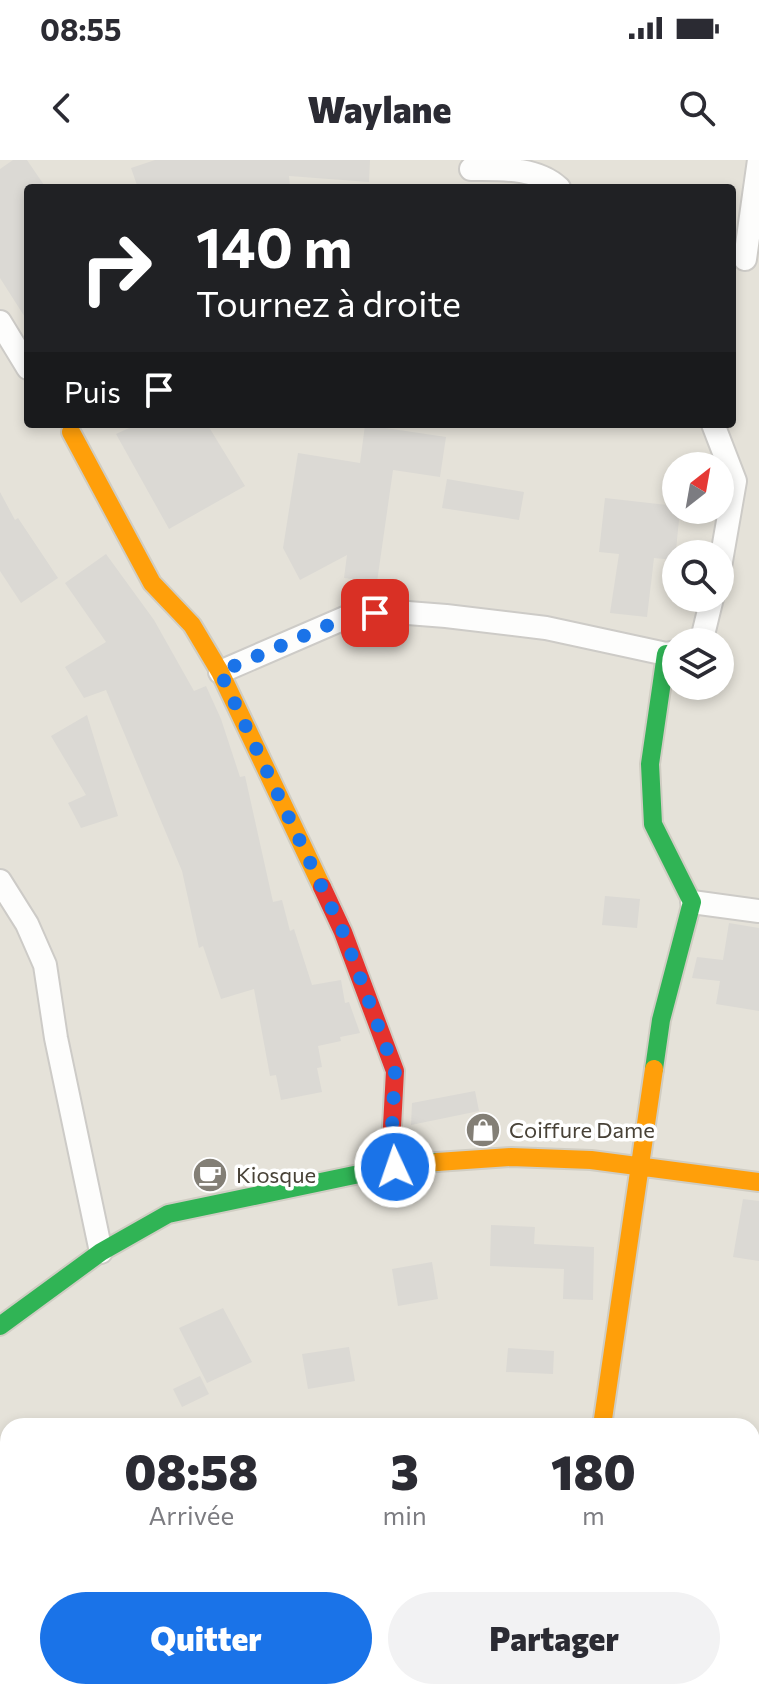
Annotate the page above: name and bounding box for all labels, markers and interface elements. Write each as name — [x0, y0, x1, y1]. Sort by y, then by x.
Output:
text: 08:55 — [40, 10, 121, 47]
icon: back — [40, 86, 84, 130]
text: Waylane — [308, 86, 451, 130]
icon: search — [675, 86, 719, 130]
text: 140 m — [196, 211, 352, 280]
icon: right — [64, 216, 168, 320]
text: Tournez à droite — [196, 280, 461, 324]
icon: arrive — [137, 368, 181, 412]
text: Puis — [64, 372, 121, 409]
north arrow — [662, 452, 734, 524]
map controls — [662, 452, 734, 700]
button: search — [662, 540, 734, 612]
pin — [341, 579, 409, 647]
icon: arrive — [353, 591, 397, 635]
button: layers — [662, 628, 734, 700]
shop icon: Coiffure Dame — [464, 1111, 502, 1149]
place label: Coiffure Dame — [509, 1116, 655, 1143]
position arrow — [353, 1125, 437, 1209]
cafe icon: Kiosque — [191, 1156, 229, 1194]
place label: Kiosque — [236, 1161, 316, 1188]
text: 08:58 — [124, 1441, 258, 1500]
text: 3 — [390, 1441, 419, 1500]
text: 180 — [551, 1441, 636, 1500]
text: Arrivée — [148, 1499, 234, 1530]
text: min — [383, 1499, 427, 1530]
text: m — [582, 1499, 605, 1530]
button: Quitter — [40, 1592, 372, 1684]
button: Partager — [388, 1592, 720, 1684]

